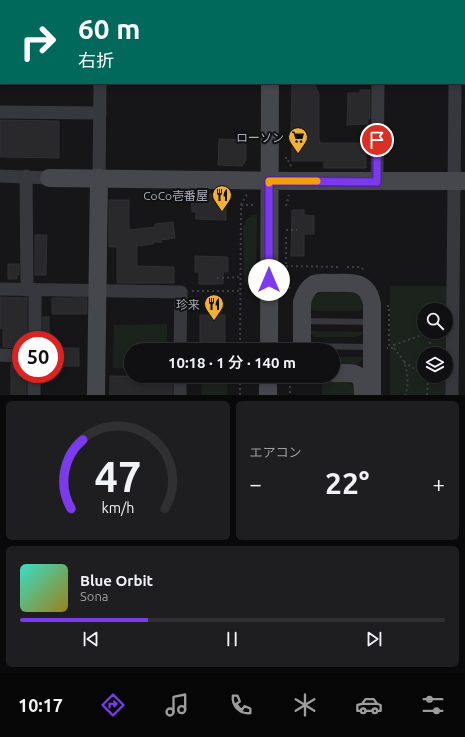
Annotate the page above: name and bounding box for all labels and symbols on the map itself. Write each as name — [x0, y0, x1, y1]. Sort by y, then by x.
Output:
pin — [360, 123, 394, 157]
supermarket icon: ローソン — [287, 126, 309, 154]
place label: ローソン — [236, 131, 284, 144]
restaurant icon: CoCo壱番屋 — [211, 184, 233, 212]
place label: CoCo壱番屋 — [143, 189, 208, 202]
position arrow — [248, 259, 290, 301]
restaurant icon: 珍来 — [203, 293, 225, 321]
place label: 珍来 — [176, 298, 200, 311]
speed limit sign: 50 — [12, 331, 64, 383]

